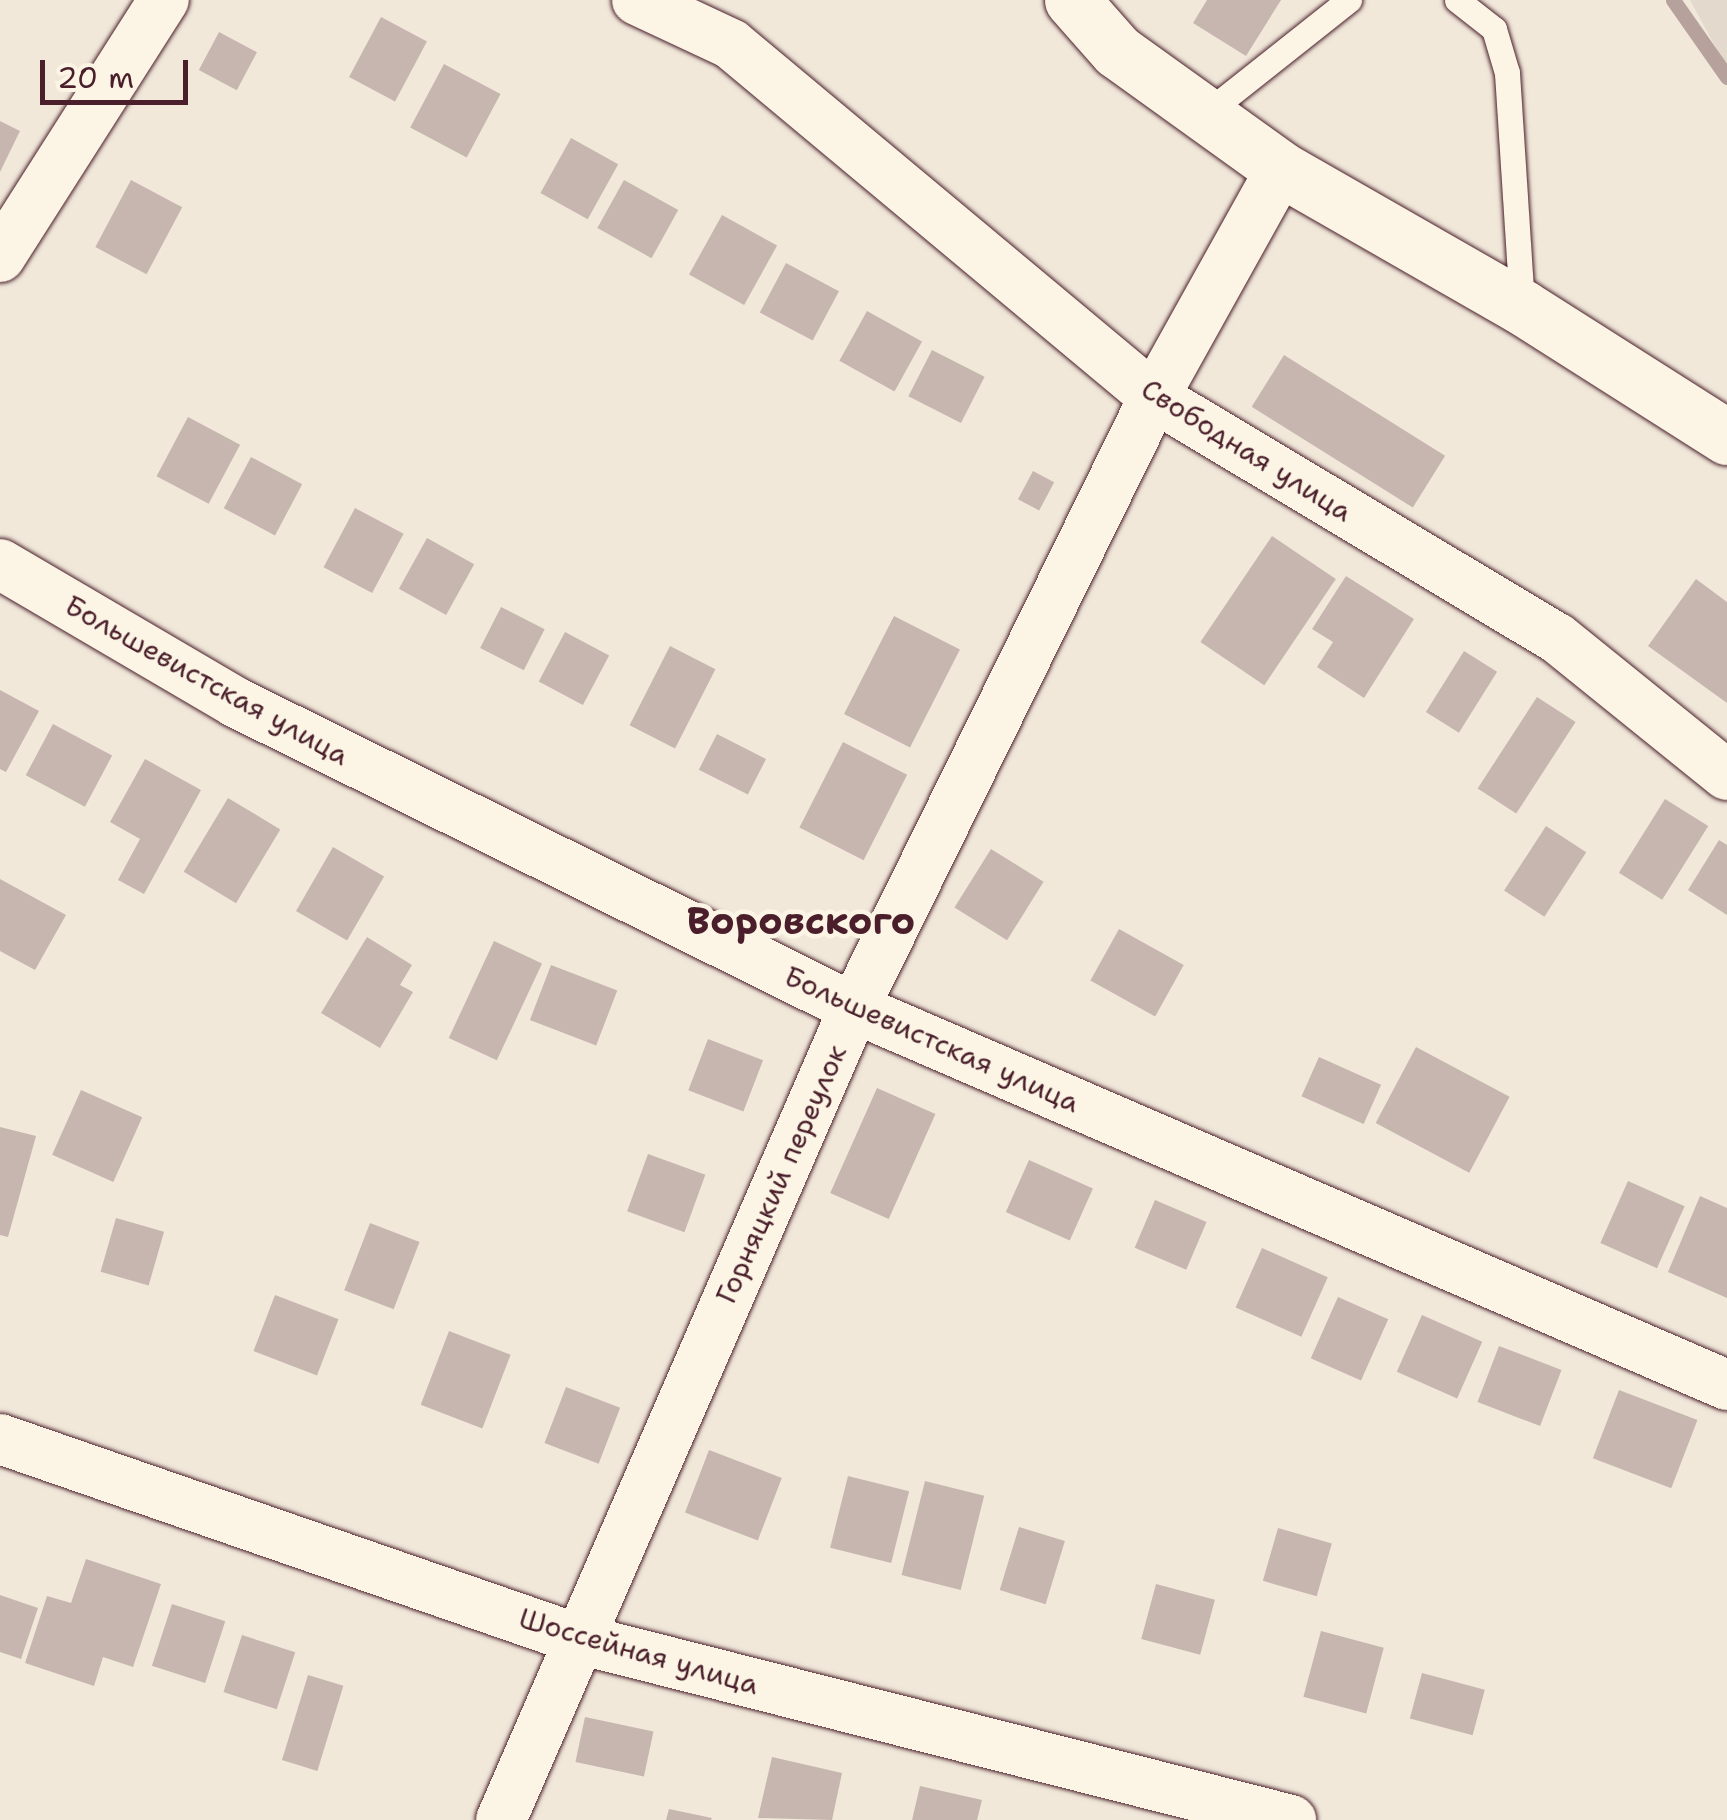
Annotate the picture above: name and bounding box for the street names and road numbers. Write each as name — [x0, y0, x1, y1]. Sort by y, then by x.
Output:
street label: Свободная улица — [1135, 372, 1359, 528]
street label: Большевистская улица — [59, 588, 355, 772]
street label: Большевистская улица — [779, 959, 1085, 1119]
street label: Горняцкий переулок — [709, 1039, 853, 1309]
street label: Шоссейная улица — [515, 1601, 763, 1701]

